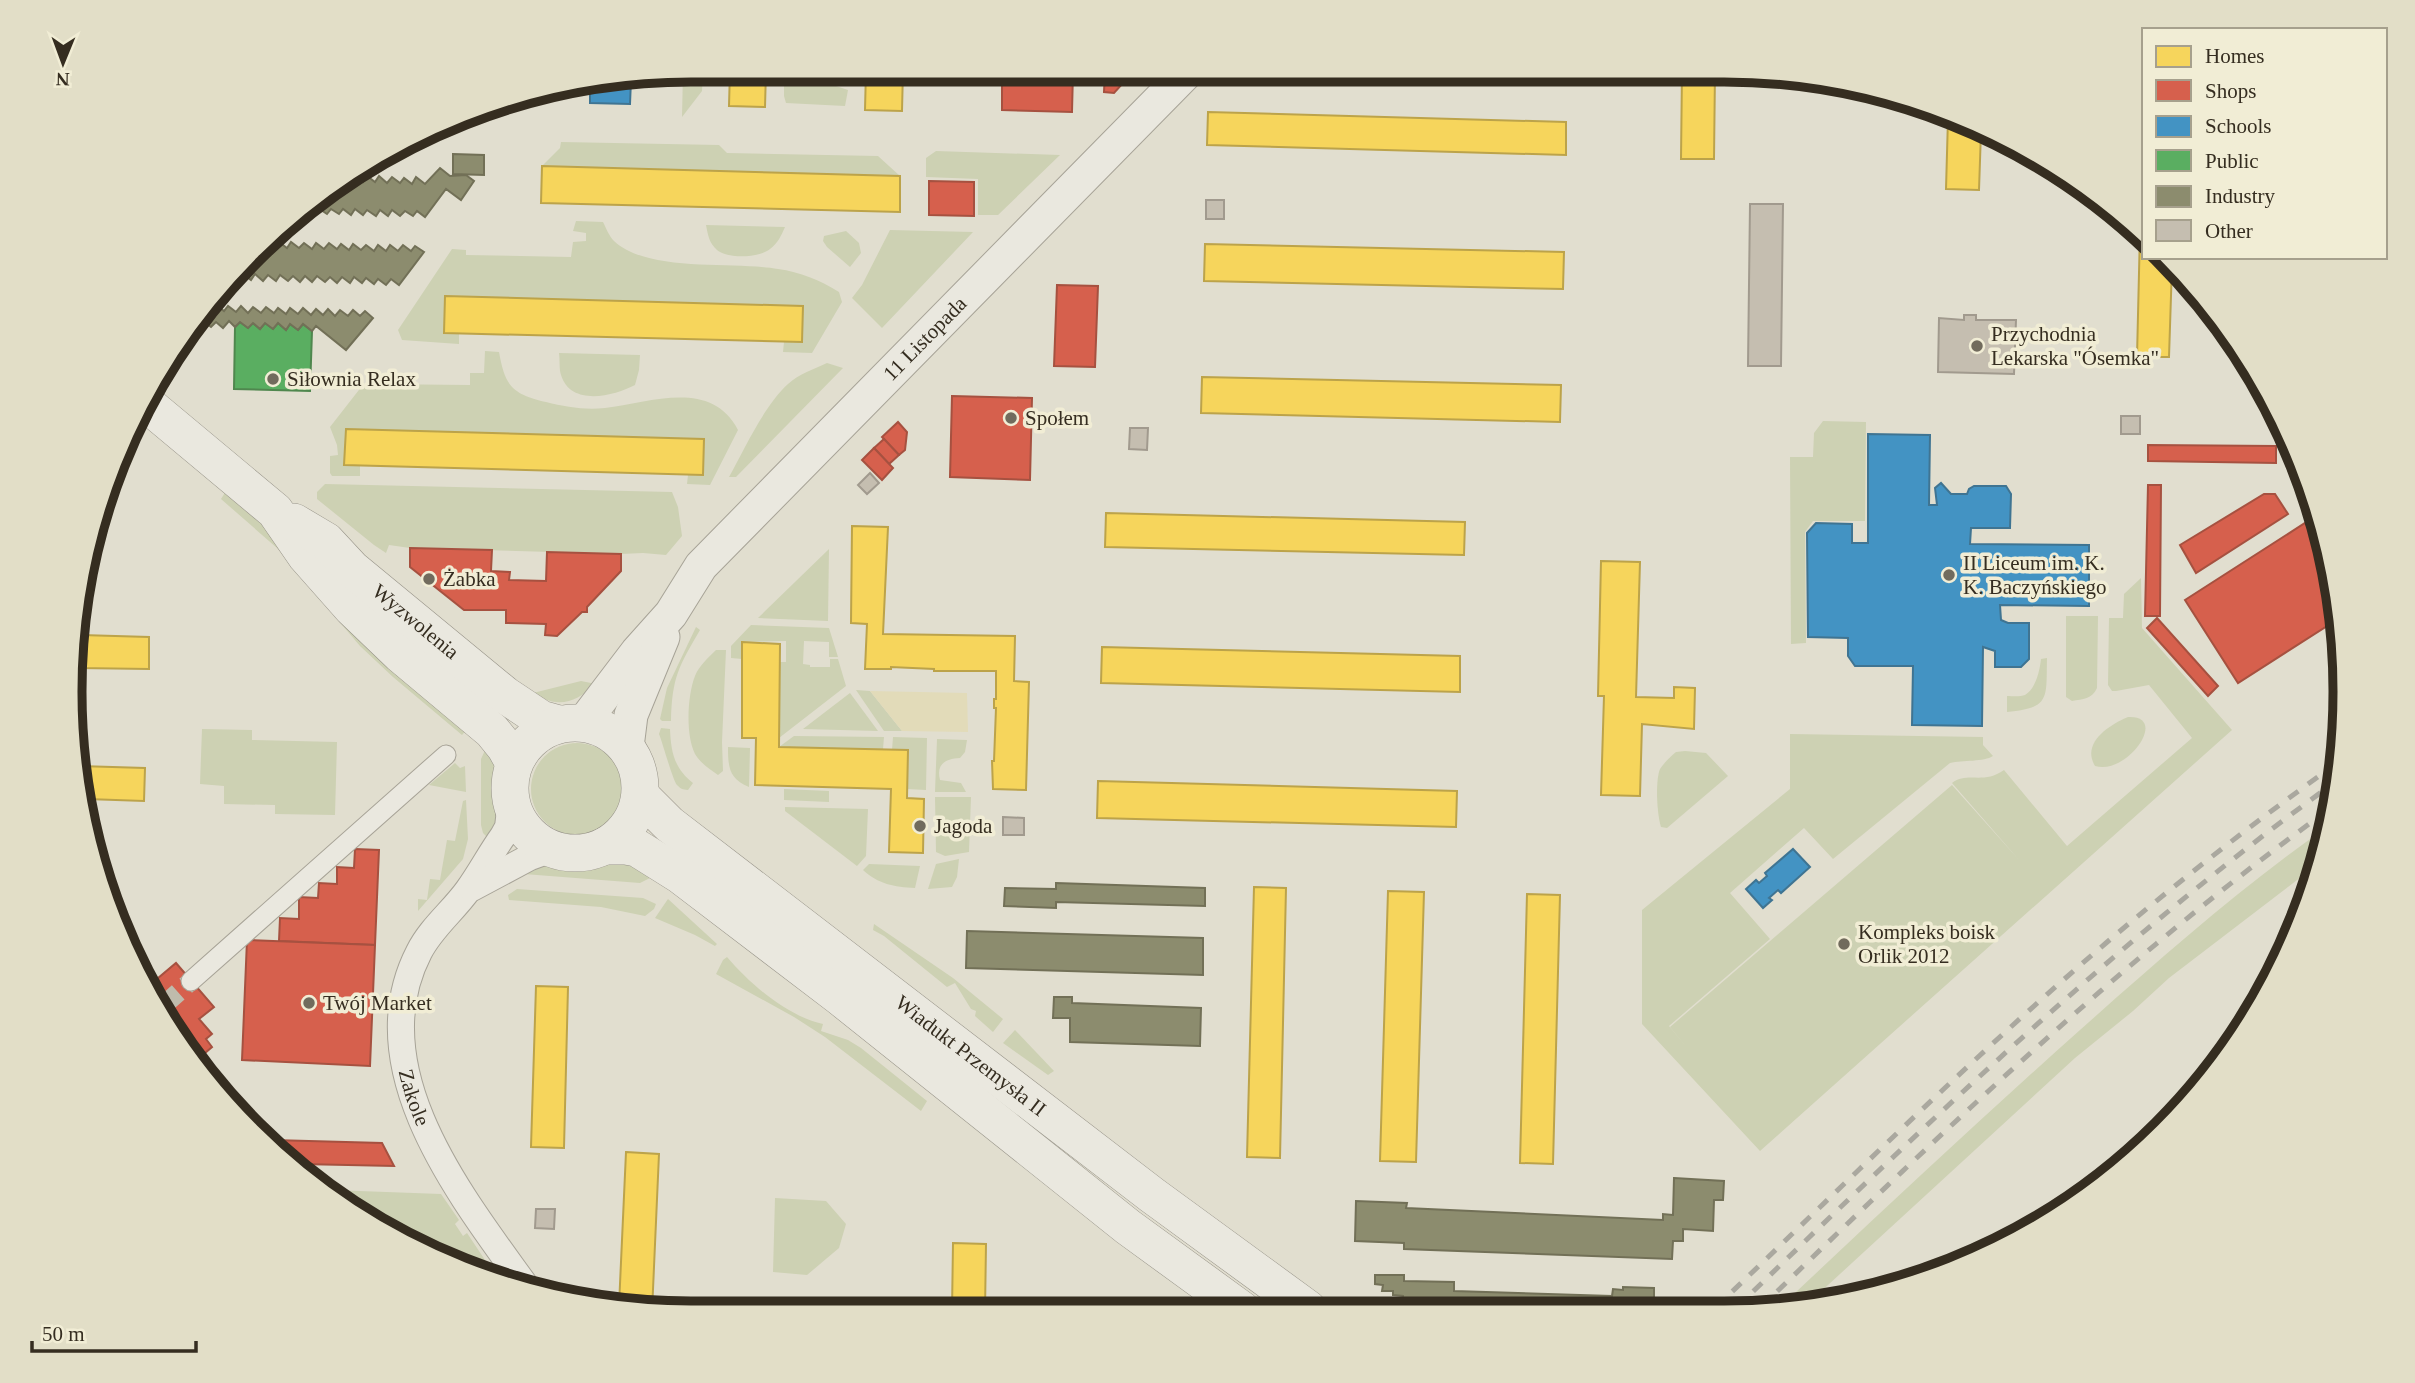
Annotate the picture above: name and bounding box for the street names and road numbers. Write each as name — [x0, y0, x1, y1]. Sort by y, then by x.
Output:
street label: 11 Listopada — [878, 291, 972, 385]
street label: Wyzwolenia — [368, 579, 464, 665]
street label: Wiadukt Przemysła II — [891, 990, 1051, 1121]
street label: Zakole — [394, 1067, 435, 1129]

